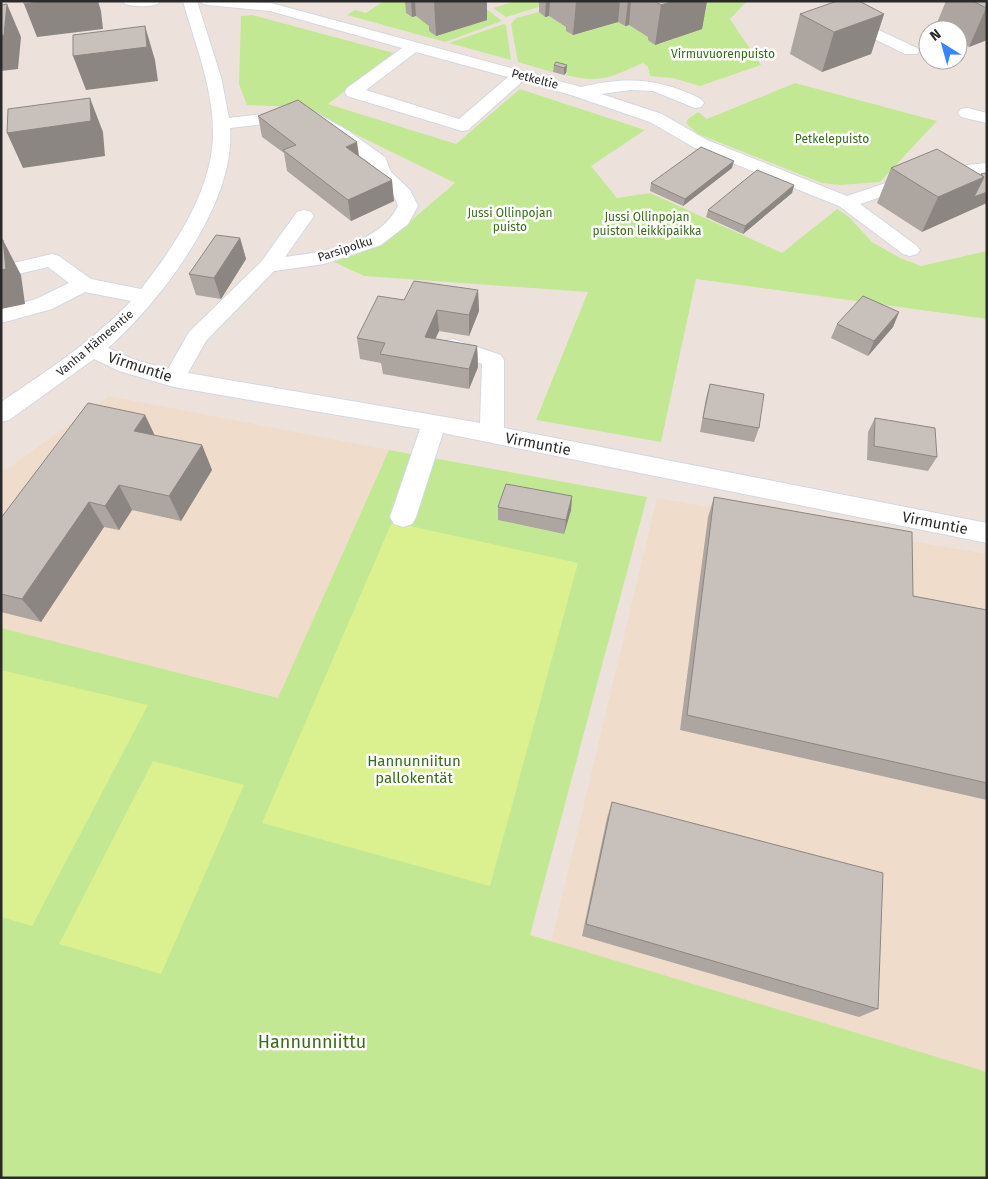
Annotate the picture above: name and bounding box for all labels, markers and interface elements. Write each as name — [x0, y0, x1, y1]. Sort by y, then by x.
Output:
north arrow — [918, 20, 968, 70]
text: N — [927, 25, 944, 45]
park label: Virmuvuorenpuisto — [671, 47, 775, 61]
street label: Petkeltie — [510, 66, 560, 92]
park label: Petkelepuisto — [795, 132, 869, 146]
park label: Jussi Ollinpojan puisto — [467, 206, 553, 234]
park label: Jussi Ollinpojan puiston leikkipaikka — [592, 210, 702, 238]
street label: Parsipolku — [316, 234, 374, 264]
street label: Vanha Hämeentie — [54, 307, 136, 379]
street label: Virmuntie — [106, 348, 174, 386]
street label: Virmuntie — [504, 429, 572, 459]
street label: Virmuntie — [901, 508, 969, 538]
park label: Hannunniitun pallokentät — [367, 752, 461, 787]
park label: Hannunniittu — [258, 1031, 366, 1053]

